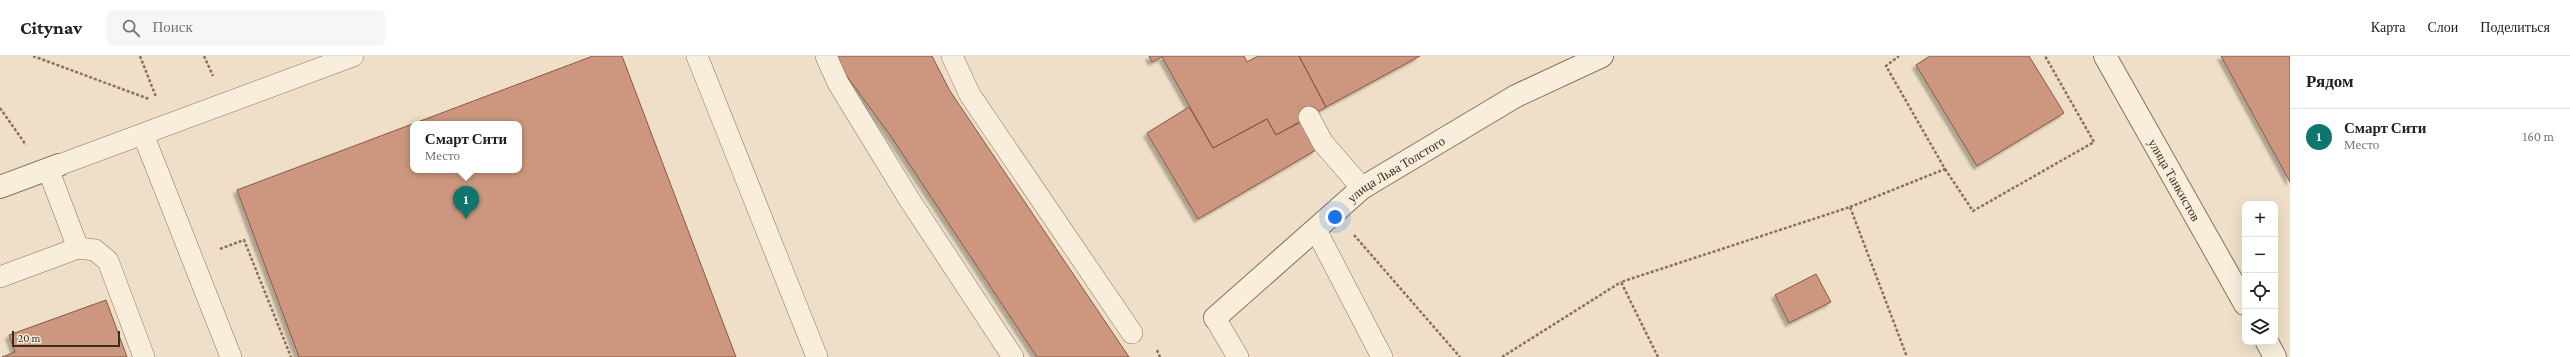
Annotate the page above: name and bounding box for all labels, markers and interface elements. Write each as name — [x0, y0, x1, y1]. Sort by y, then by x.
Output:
search box — [106, 10, 386, 46]
text: Citynav — [20, 17, 82, 38]
icon: search — [120, 17, 142, 39]
text: Поиск — [152, 19, 193, 35]
text: Карта — [2371, 19, 2405, 35]
text: Слои — [2427, 19, 2458, 35]
text: Поделиться — [2480, 19, 2550, 35]
text: Рядом — [2306, 72, 2354, 91]
text: Смарт Сити — [2344, 120, 2426, 136]
popup — [410, 121, 522, 173]
text: 1 — [2317, 129, 2321, 144]
text: 160 m — [2523, 129, 2554, 144]
text: Смарт Сити — [425, 131, 507, 147]
street label: улица Льва Толстого — [1344, 133, 1448, 206]
street label: улица Танкистов — [2145, 136, 2204, 224]
text: Место — [2344, 137, 2379, 152]
text: Место — [425, 148, 460, 163]
pin: 1 — [453, 186, 479, 219]
map controls — [2242, 201, 2278, 345]
button: + — [2242, 201, 2278, 237]
your location — [1325, 207, 1345, 227]
button: − — [2242, 237, 2278, 273]
button: locate — [2242, 273, 2278, 309]
button: layers — [2242, 309, 2278, 345]
scale bar — [12, 329, 120, 348]
text: 20 m — [18, 332, 40, 344]

